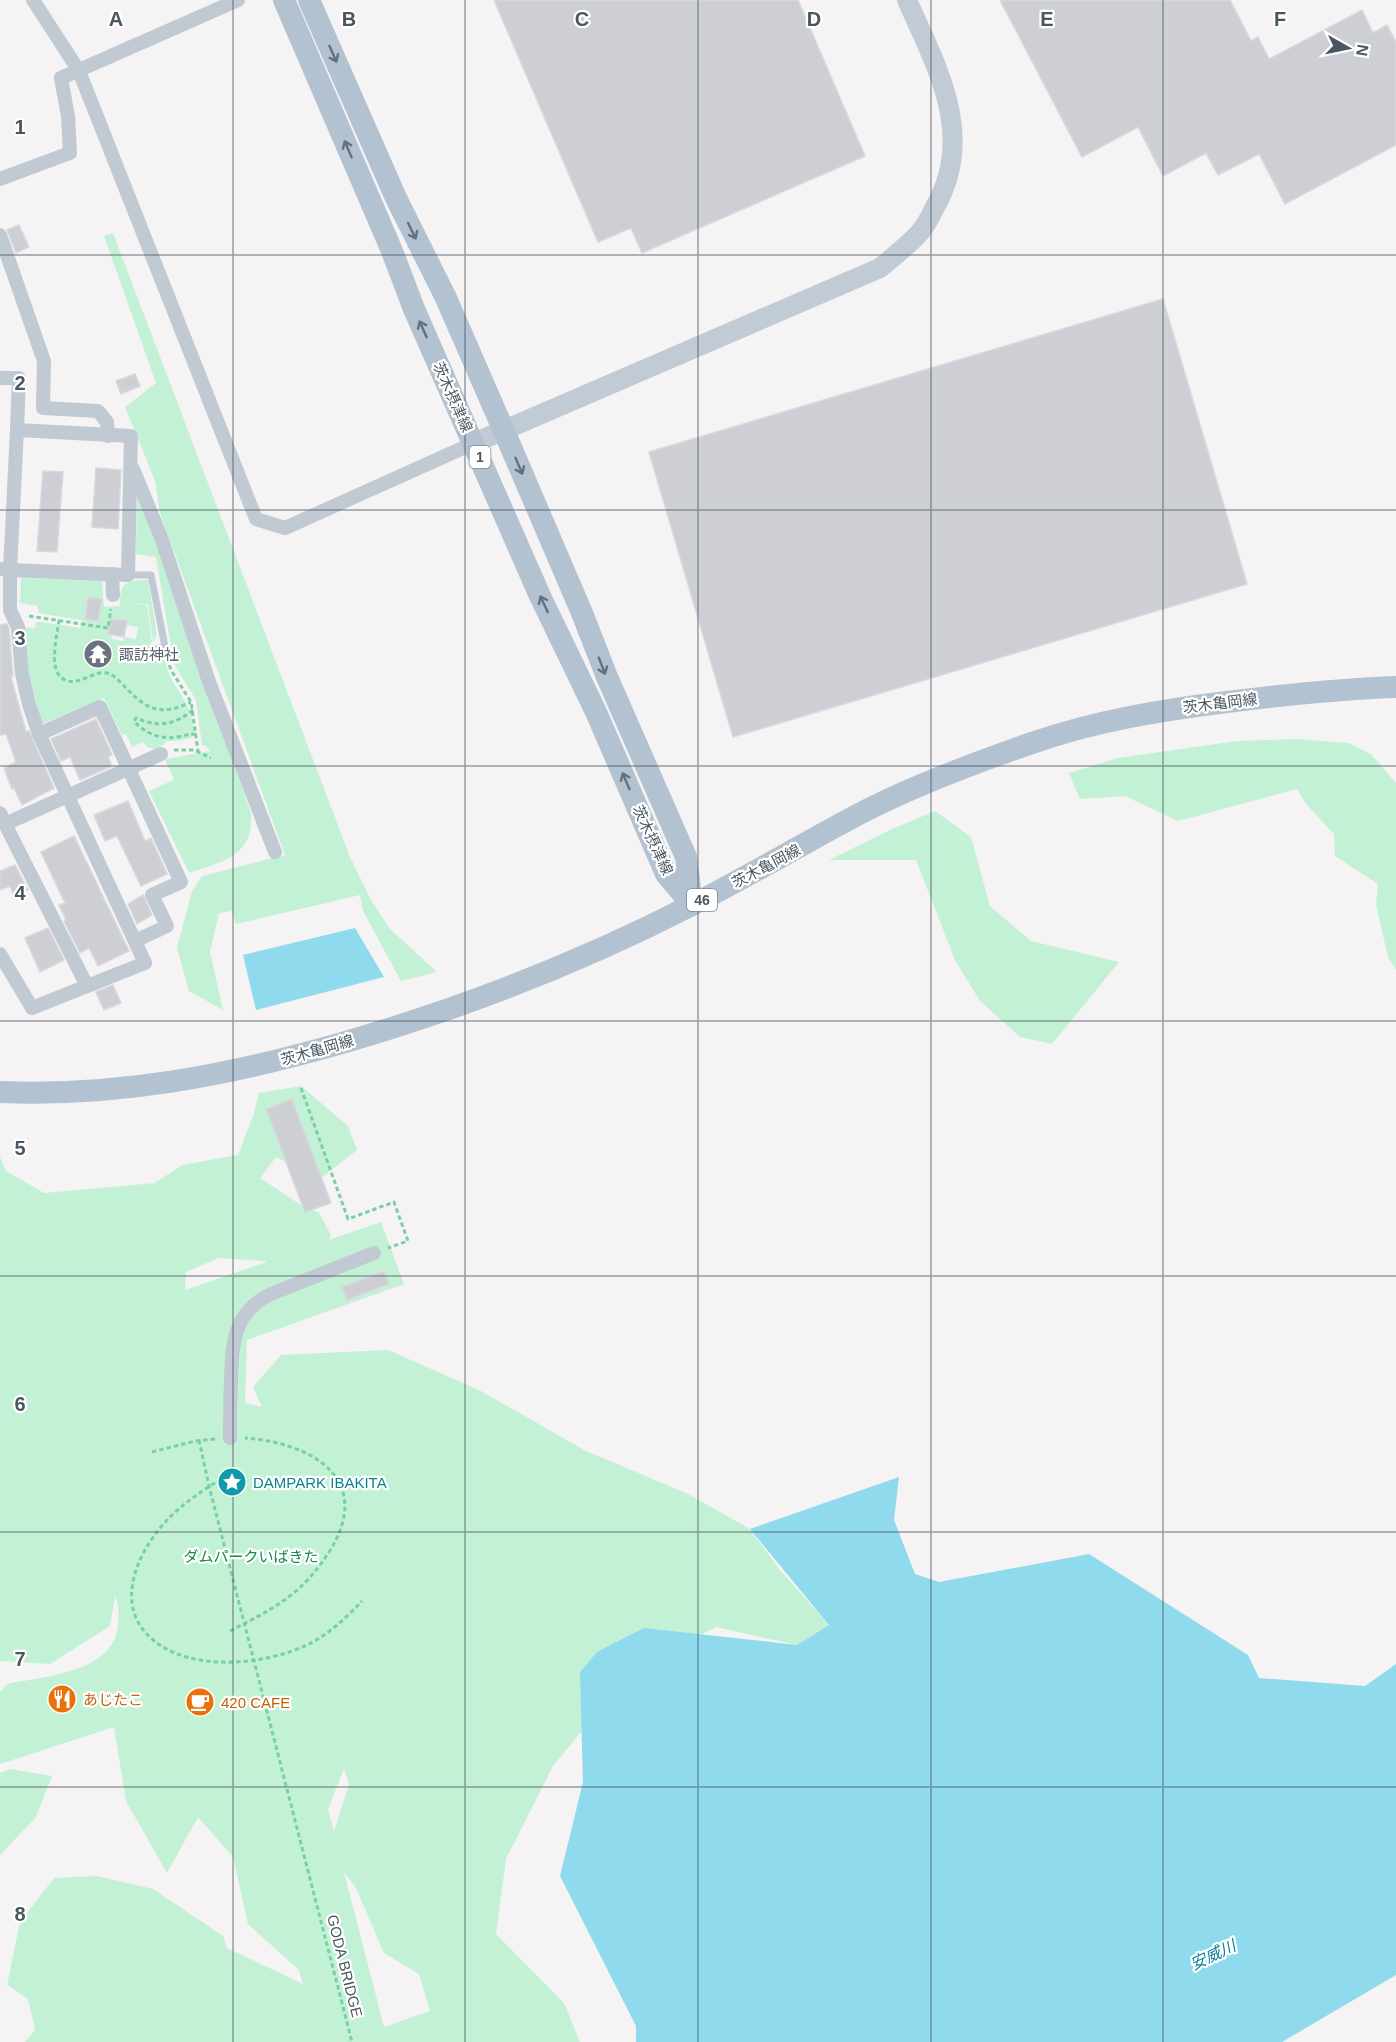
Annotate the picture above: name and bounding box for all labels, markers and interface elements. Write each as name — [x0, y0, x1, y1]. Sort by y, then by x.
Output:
text: A — [109, 8, 123, 30]
text: B — [342, 8, 356, 30]
text: C — [575, 8, 589, 30]
text: D — [807, 8, 821, 30]
text: E — [1040, 8, 1054, 30]
text: F — [1274, 8, 1286, 30]
north arrow — [1318, 18, 1378, 78]
text: N — [1353, 43, 1372, 57]
one-way arrow — [327, 44, 339, 62]
text: 1 — [14, 116, 26, 138]
one-way arrow — [342, 140, 353, 159]
one-way arrow — [407, 222, 419, 240]
one-way arrow — [417, 320, 428, 339]
street label: 茨木摂津線 — [430, 359, 476, 435]
text: 2 — [14, 372, 26, 394]
road number: 1 — [470, 446, 490, 468]
one-way arrow — [514, 457, 525, 475]
one-way arrow — [538, 595, 549, 613]
text: 3 — [14, 627, 26, 649]
temple icon: 諏訪神社 — [82, 638, 114, 670]
place label: 諏訪神社 — [119, 646, 179, 663]
one-way arrow — [597, 656, 608, 674]
street label: 茨木亀岡線 — [1182, 690, 1258, 716]
one-way arrow — [619, 772, 631, 790]
street label: 茨木摂津線 — [629, 802, 677, 878]
street label: 茨木亀岡線 — [729, 841, 803, 891]
text: 4 — [14, 882, 26, 904]
road number: 46 — [687, 889, 717, 911]
street label: 茨木亀岡線 — [279, 1031, 355, 1069]
text: 5 — [14, 1137, 26, 1159]
text: 6 — [14, 1393, 26, 1415]
place icon: DAMPARK IBAKITA — [216, 1466, 248, 1498]
place label: DAMPARK IBAKITA — [253, 1474, 387, 1491]
park label: ダムパークいばきた — [183, 1548, 319, 1565]
text: 7 — [14, 1648, 26, 1670]
restaurant icon: あじたこ — [46, 1683, 78, 1715]
cafe icon: 420 CAFE — [184, 1686, 216, 1718]
place label: あじたこ — [83, 1691, 143, 1708]
place label: 420 CAFE — [221, 1694, 290, 1711]
text: 8 — [14, 1903, 26, 1925]
street label: GODA BRIDGE — [324, 1913, 366, 2019]
water label: 安威川 — [1188, 1936, 1240, 1973]

